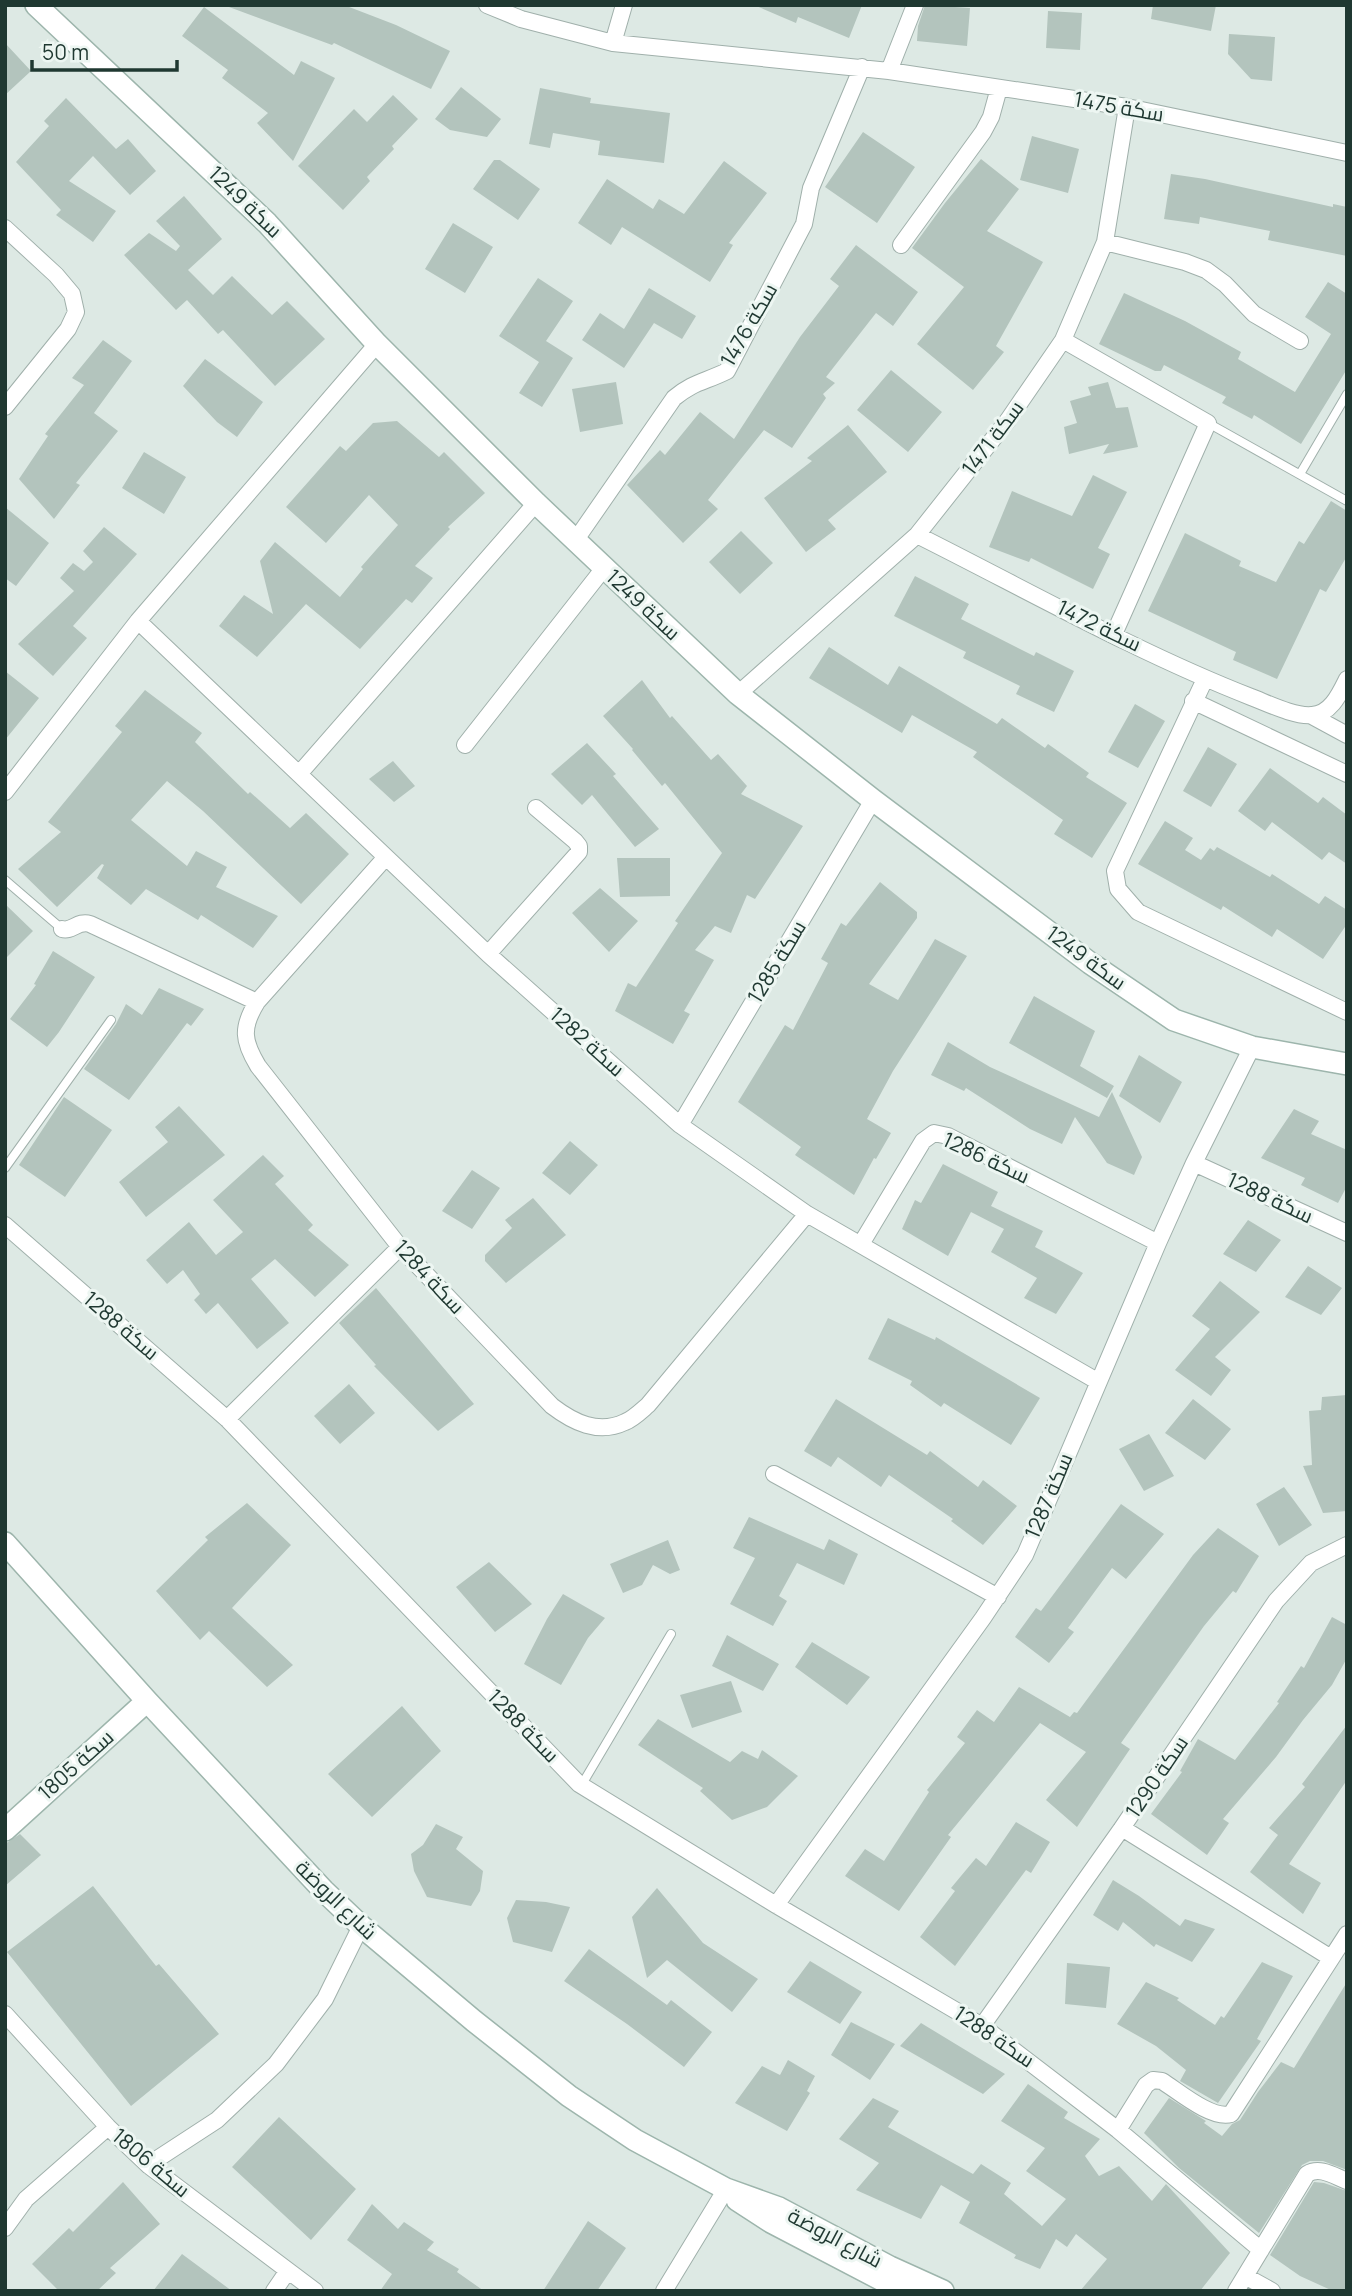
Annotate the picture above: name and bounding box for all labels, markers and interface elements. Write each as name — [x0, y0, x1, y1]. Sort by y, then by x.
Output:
scale bar — [32, 28, 177, 72]
text: 50 m — [42, 38, 89, 66]
street label: سكة 1475 — [1072, 84, 1166, 128]
street label: سكة 1249 — [203, 159, 289, 243]
street label: سكة 1476 — [713, 278, 783, 371]
street label: سكة 1471 — [955, 394, 1030, 481]
street label: سكة 1249 — [600, 562, 687, 646]
street label: سكة 1472 — [1053, 593, 1146, 658]
street label: سكة 1285 — [740, 915, 812, 1008]
street label: سكة 1249 — [1041, 919, 1132, 996]
street label: سكة 1282 — [544, 1000, 631, 1082]
street label: سكة 1286 — [938, 1125, 1034, 1189]
street label: سكة 1288 — [1223, 1165, 1318, 1229]
street label: سكة 1284 — [388, 1233, 471, 1320]
street label: سكة 1288 — [78, 1284, 166, 1366]
street label: سكة 1287 — [1018, 1449, 1079, 1543]
street label: سكة 1288 — [482, 1682, 566, 1768]
street label: سكة 1805 — [31, 1723, 119, 1806]
street label: سكة 1290 — [1118, 1730, 1194, 1823]
street label: شارع الروضة — [289, 1853, 384, 1946]
street label: سكة 1288 — [949, 1999, 1041, 2074]
street label: سكة 1806 — [107, 2121, 197, 2203]
street label: شارع الروضة — [783, 2200, 888, 2275]

